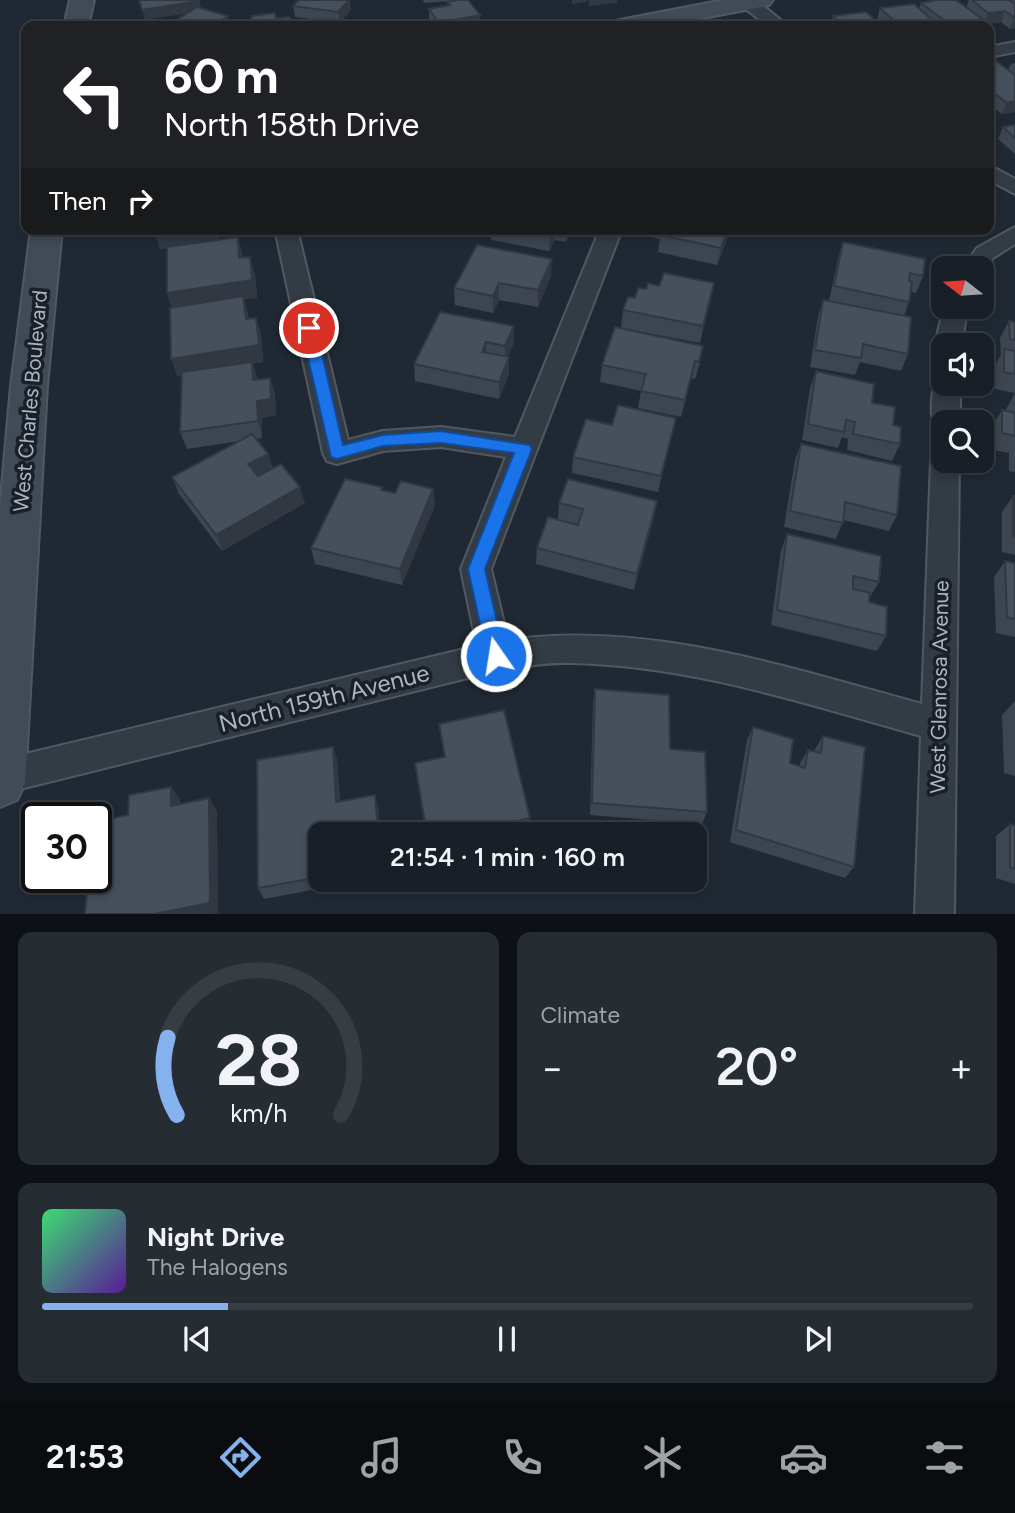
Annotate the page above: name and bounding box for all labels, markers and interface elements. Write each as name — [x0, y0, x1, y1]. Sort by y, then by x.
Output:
text: 60 m — [164, 46, 279, 105]
icon: left — [49, 49, 140, 140]
text: North 158th Drive — [164, 106, 419, 144]
icon: right — [121, 182, 159, 220]
text: Then — [49, 185, 107, 217]
north arrow — [931, 256, 994, 318]
map controls — [931, 256, 994, 473]
street label: West Charles Boulevard — [8, 289, 52, 513]
pin — [279, 298, 339, 358]
icon: arrive — [290, 309, 328, 347]
button: sound — [931, 333, 994, 396]
button: search — [931, 410, 994, 473]
street label: West Glenrosa Avenue — [925, 580, 953, 794]
position arrow — [459, 619, 533, 693]
street label: North 159th Avenue — [216, 658, 432, 738]
speed limit sign: 30 — [21, 802, 112, 893]
text: 21:54 · 1 min · 160 m — [390, 841, 625, 873]
text: Climate — [541, 1001, 620, 1029]
text: 28 — [215, 1016, 302, 1103]
text: 20° — [715, 1036, 798, 1098]
text: − — [541, 1045, 564, 1091]
text: + — [949, 1045, 973, 1091]
text: km/h — [230, 1097, 287, 1127]
text: Night Drive — [147, 1221, 284, 1253]
text: The Halogens — [147, 1253, 288, 1281]
icon: previous — [178, 1320, 216, 1358]
icon: pause — [488, 1320, 526, 1358]
icon: next — [799, 1320, 837, 1358]
icon: directions — [216, 1433, 265, 1482]
icon: music — [357, 1433, 406, 1482]
icon: phone — [498, 1433, 547, 1482]
icon: climate — [638, 1433, 687, 1482]
icon: car — [779, 1433, 828, 1482]
icon: filters — [920, 1433, 969, 1482]
text: 21:53 — [46, 1438, 124, 1476]

